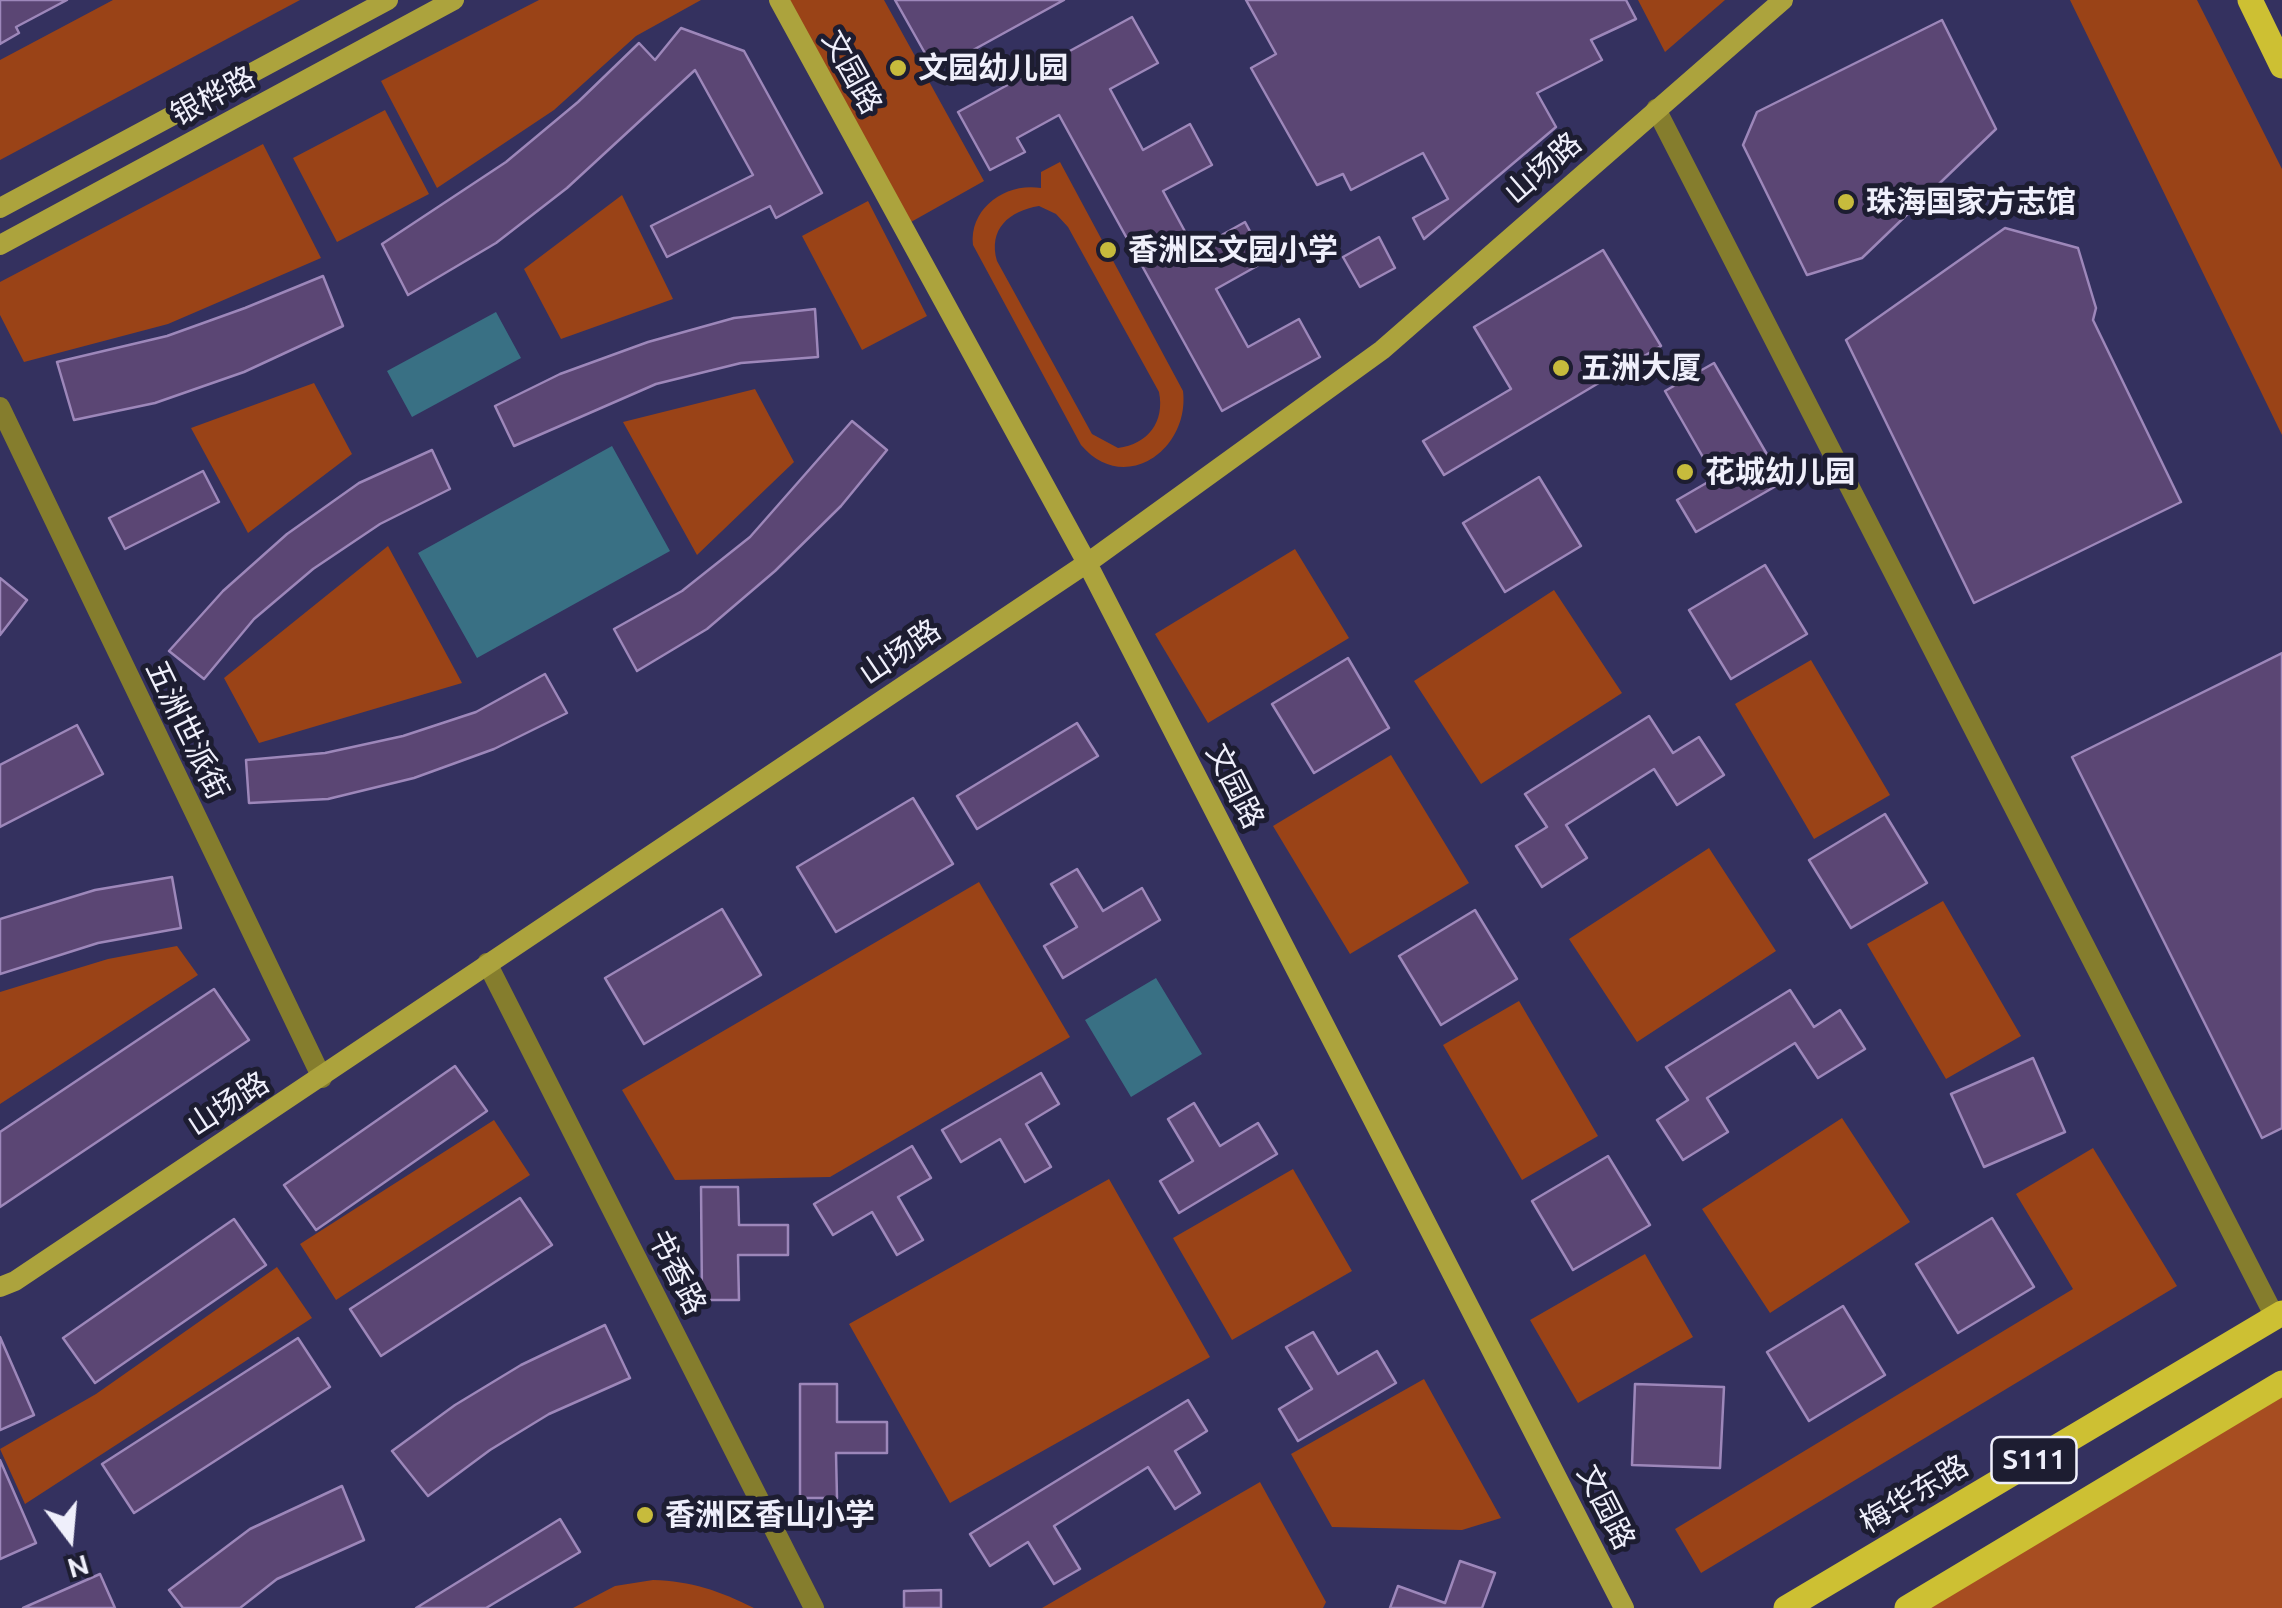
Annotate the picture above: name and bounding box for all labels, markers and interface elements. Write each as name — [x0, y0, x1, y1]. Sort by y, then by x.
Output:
street label: 文园路 — [814, 24, 890, 120]
place label: 文园幼儿园 — [918, 50, 1068, 86]
marker: 文园幼儿园 — [887, 57, 909, 79]
street label: 银桦路 — [165, 59, 261, 133]
street label: 山场路 — [1497, 125, 1589, 211]
place label: 珠海国家方志馆 — [1866, 184, 2076, 220]
marker: 珠海国家方志馆 — [1835, 191, 1857, 213]
place label: 香洲区文园小学 — [1128, 232, 1338, 268]
marker: 香洲区文园小学 — [1097, 239, 1119, 261]
place label: 五洲大厦 — [1581, 350, 1701, 386]
marker: 五洲大厦 — [1550, 357, 1572, 379]
place label: 花城幼儿园 — [1705, 454, 1855, 490]
marker: 花城幼儿园 — [1674, 461, 1696, 483]
street label: 山场路 — [853, 612, 947, 692]
street label: 五洲世派街 — [138, 655, 236, 805]
street label: 文园路 — [1199, 738, 1271, 834]
street label: 山场路 — [180, 1064, 276, 1144]
street label: 书香路 — [641, 1224, 713, 1320]
road number: S111 — [1992, 1437, 2076, 1483]
street label: 梅华东路 — [1853, 1448, 1975, 1540]
street label: 文园路 — [1570, 1459, 1642, 1555]
north arrow — [20, 1488, 120, 1588]
place label: 香洲区香山小学 — [665, 1497, 875, 1533]
marker: 香洲区香山小学 — [634, 1504, 656, 1526]
text: N — [64, 1550, 93, 1585]

